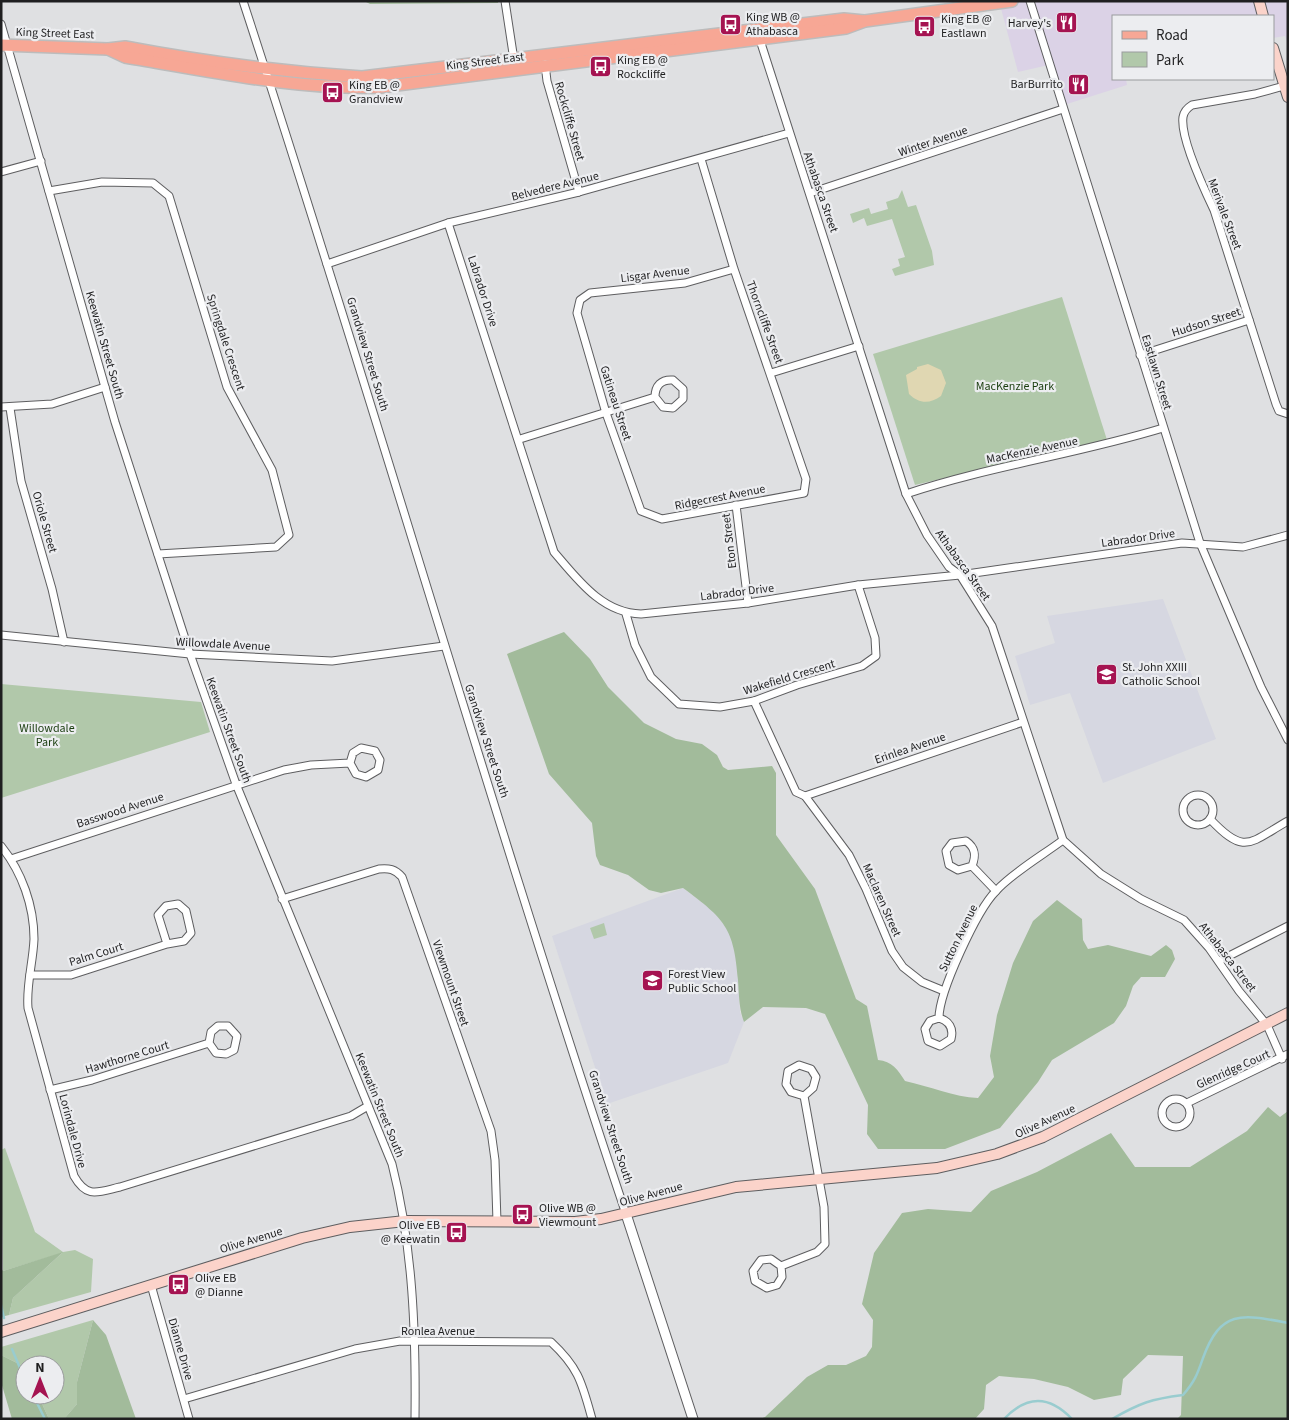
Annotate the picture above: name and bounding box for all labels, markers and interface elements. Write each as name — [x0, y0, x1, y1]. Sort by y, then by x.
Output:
place label: King WB @ Athabasca — [746, 9, 800, 40]
place label: King EB @ Eastlawn — [941, 11, 992, 42]
restaurant icon: Harvey's — [1055, 11, 1079, 35]
bus stop icon: King WB @ Athabasca — [718, 12, 742, 36]
bus stop icon: King EB @ Eastlawn — [913, 14, 937, 38]
place label: Harvey's — [1008, 15, 1051, 32]
legend — [1112, 15, 1274, 80]
street label: King Street East — [15, 24, 95, 43]
text: Road — [1156, 25, 1188, 46]
street label: King Street East — [445, 48, 525, 75]
text: Park — [1156, 50, 1185, 71]
place label: King EB @ Rockcliffe — [617, 52, 668, 83]
bus stop icon: King EB @ Rockcliffe — [589, 55, 613, 79]
restaurant icon: BarBurrito — [1067, 72, 1091, 96]
place label: BarBurrito — [1010, 76, 1063, 93]
place label: King EB @ Grandview — [349, 77, 403, 108]
bus stop icon: King EB @ Grandview — [321, 80, 345, 104]
street label: Rockcliffe Street — [550, 80, 589, 162]
street label: Winter Avenue — [896, 122, 970, 161]
street label: Athabasca Street — [799, 149, 842, 235]
street label: Belvedere Avenue — [510, 167, 601, 206]
street label: Merivale Street — [1203, 176, 1246, 252]
street label: Labrador Drive — [463, 253, 502, 329]
street label: Lisgar Avenue — [620, 262, 691, 287]
street label: Thorncliffe Street — [742, 278, 787, 366]
street label: Keewatin Street South — [81, 289, 128, 401]
street label: Springdale Crescent — [202, 292, 249, 393]
street label: Grandview Street South — [342, 295, 393, 413]
street label: Hudson Street — [1169, 303, 1243, 342]
street label: Eastlawn Street — [1137, 332, 1176, 412]
street label: Gatineau Street — [595, 364, 636, 443]
park label: MacKenzie Park — [976, 378, 1054, 395]
street label: MacKenzie Avenue — [985, 432, 1079, 468]
street label: Ridgecrest Avenue — [673, 480, 767, 515]
street label: Oriole Street — [28, 489, 61, 555]
street label: Eton Street — [718, 512, 741, 570]
street label: Labrador Drive — [1100, 525, 1176, 552]
street label: Athabasca Street — [931, 526, 994, 604]
street label: Labrador Drive — [699, 580, 775, 605]
street label: Willowdale Avenue — [175, 634, 271, 655]
street label: Wakefield Crescent — [741, 655, 837, 700]
place label: St. John XXIII Catholic School — [1122, 659, 1200, 690]
school or university icon: St. John XXIII Catholic School — [1094, 662, 1118, 686]
street label: Keewatin Street South — [201, 675, 256, 786]
street label: Grandview Street South — [460, 682, 513, 800]
park label: Willowdale Park — [19, 720, 75, 751]
street label: Erinlea Avenue — [872, 728, 948, 769]
street label: Basswood Avenue — [74, 788, 166, 833]
street label: Maclaren Street — [858, 861, 905, 939]
street label: Sutton Avenue — [935, 902, 982, 975]
street label: Athabasca Street — [1195, 919, 1260, 996]
street label: Palm Court — [67, 938, 125, 971]
street label: Viewmount Street — [428, 938, 473, 1028]
place label: Forest View Public School — [668, 966, 736, 997]
school or university icon: Forest View Public School — [640, 969, 664, 993]
street label: Hawthorne Court — [83, 1037, 171, 1078]
street label: Glenridge Court — [1194, 1046, 1273, 1093]
street label: Keewatin Street South — [351, 1050, 408, 1160]
street label: Grandview Street South — [584, 1068, 637, 1186]
street label: Lorindale Drive — [54, 1092, 91, 1170]
street label: Olive Avenue — [1012, 1100, 1078, 1143]
street label: Olive Avenue — [618, 1178, 685, 1211]
place label: Olive WB @ Viewmount — [539, 1200, 596, 1231]
bus stop icon: Olive WB @ Viewmount — [511, 1203, 535, 1227]
place label: Olive EB @ Keewatin — [381, 1217, 440, 1248]
bus stop icon: Olive EB @ Keewatin — [444, 1220, 468, 1244]
street label: Olive Avenue — [218, 1223, 285, 1258]
place label: Olive EB @ Dianne — [195, 1270, 243, 1301]
bus stop icon: Olive EB @ Dianne — [167, 1273, 191, 1297]
street label: Dianne Drive — [164, 1316, 198, 1382]
street label: Ronlea Avenue — [401, 1323, 475, 1340]
north arrow — [15, 1355, 65, 1405]
text: N — [35, 1358, 45, 1378]

